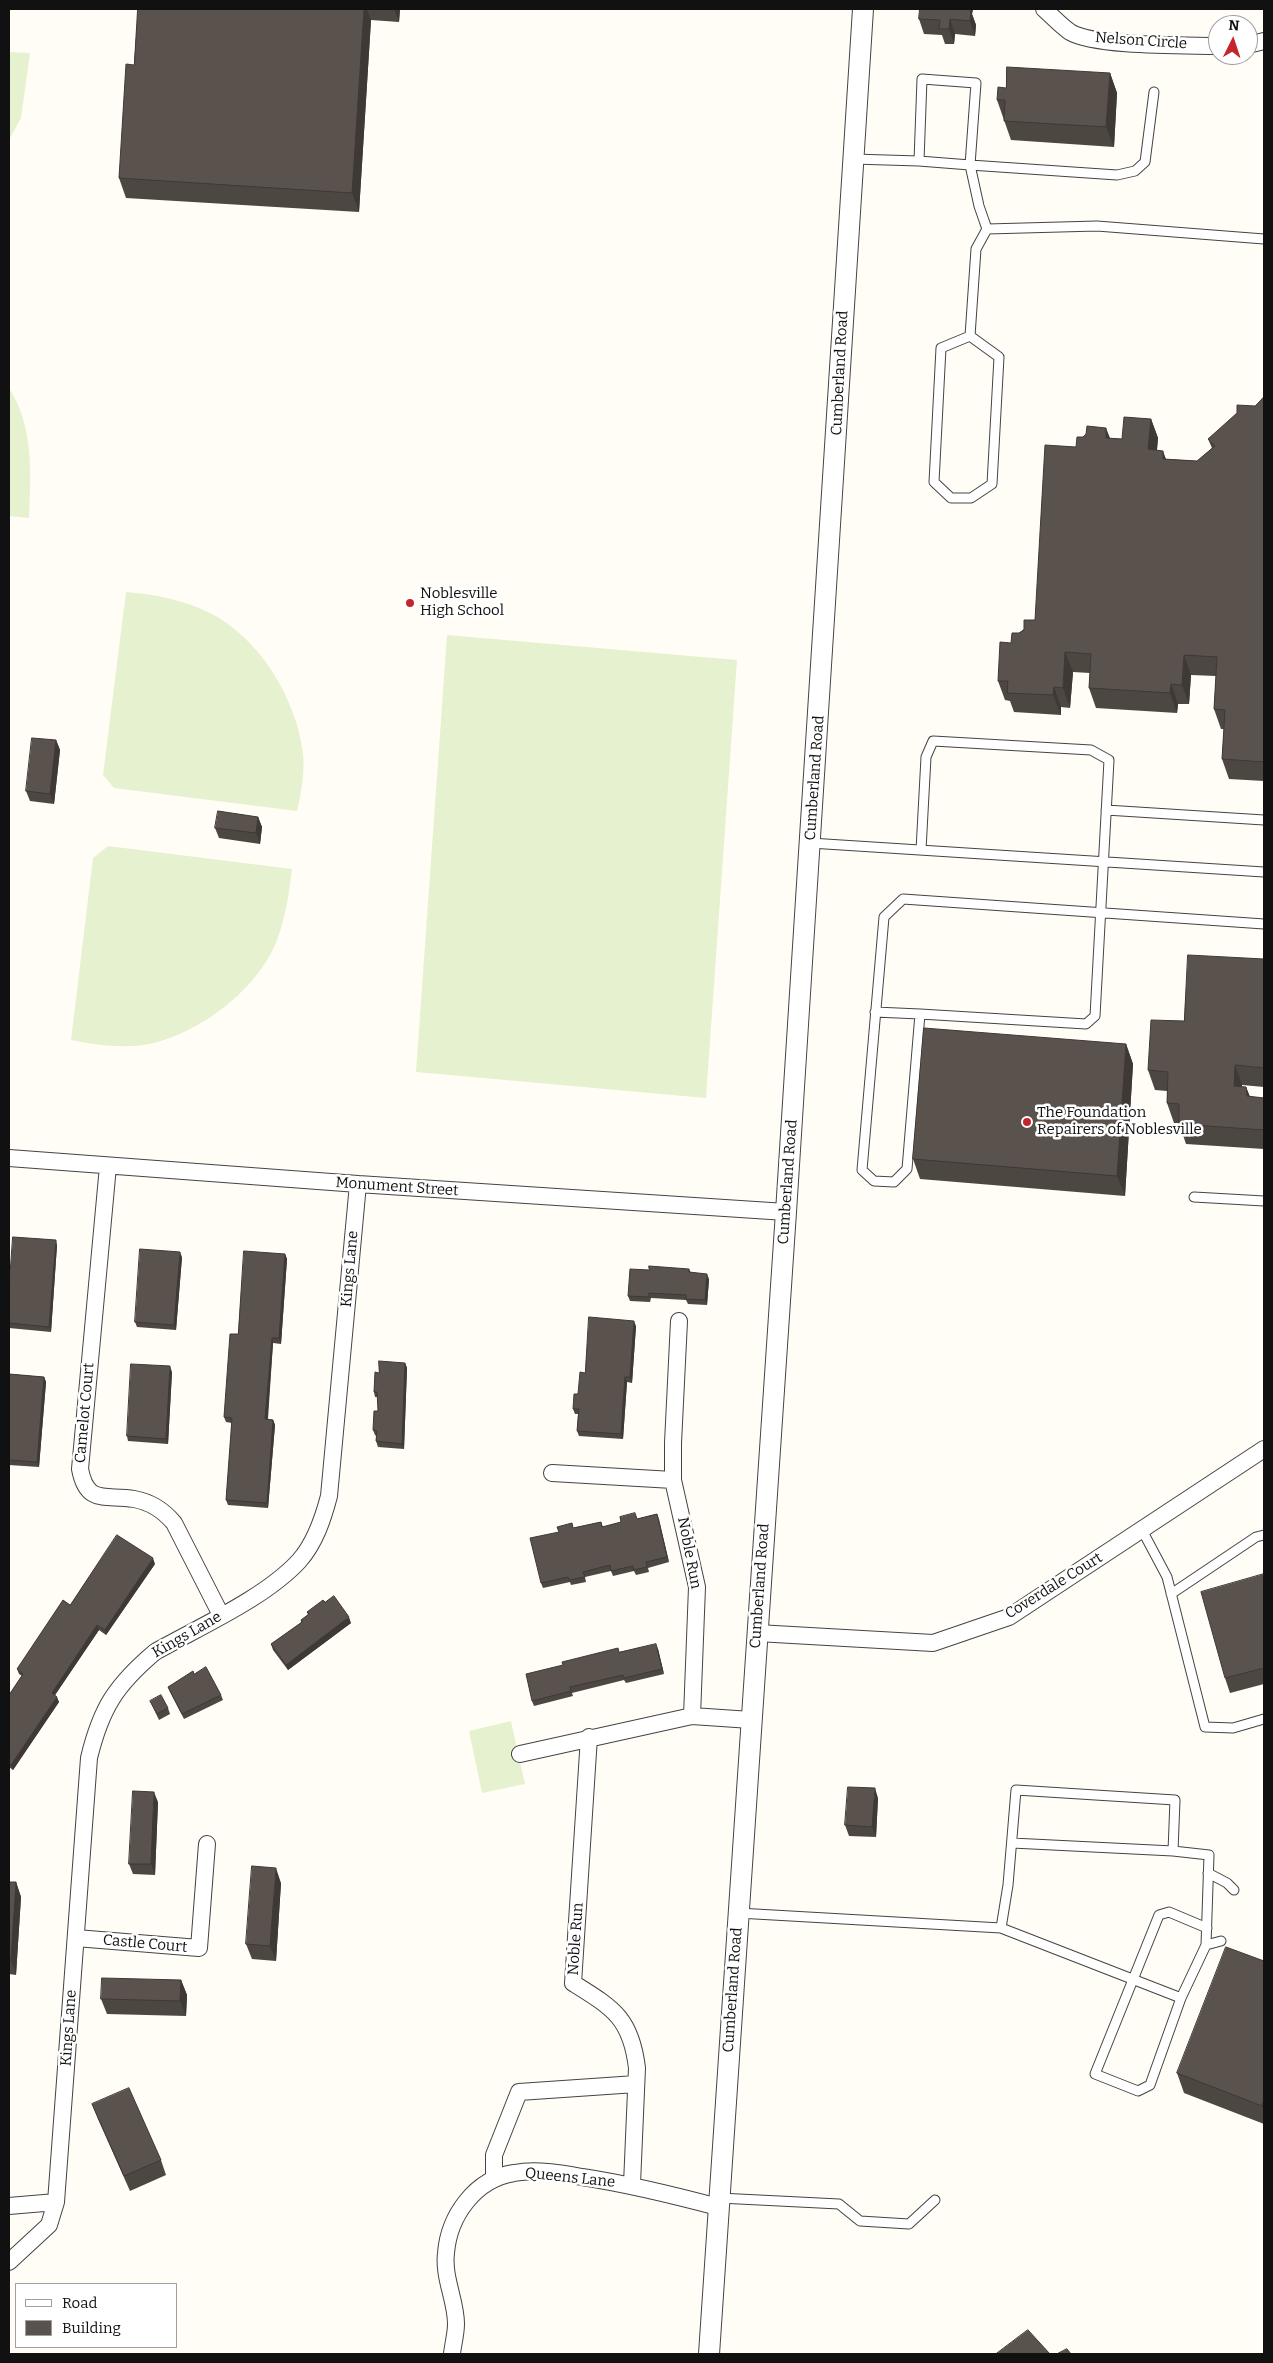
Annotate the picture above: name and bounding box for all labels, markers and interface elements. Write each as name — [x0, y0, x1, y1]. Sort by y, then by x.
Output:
north arrow — [1208, 15, 1258, 65]
text: N — [1228, 17, 1240, 34]
street label: Nelson Circle — [1094, 29, 1188, 53]
street label: Cumberland Road — [828, 310, 852, 436]
place label: Noblesville High School — [420, 585, 504, 620]
marker: Noblesville High School — [404, 597, 416, 609]
street label: Cumberland Road — [802, 715, 828, 841]
place label: The Foundation Repairers of Noblesville — [1037, 1104, 1202, 1139]
marker: The Foundation Repairers of Noblesville — [1021, 1116, 1033, 1128]
street label: Cumberland Road — [775, 1119, 801, 1245]
street label: Monument Street — [335, 1174, 459, 1200]
street label: Kings Lane — [338, 1230, 362, 1308]
street label: Camelot Court — [72, 1362, 98, 1464]
street label: Noble Run — [673, 1516, 705, 1590]
street label: Cumberland Road — [747, 1523, 773, 1649]
street label: Coverdale Court — [1002, 1549, 1106, 1623]
street label: Kings Lane — [149, 1608, 225, 1662]
street label: Noble Run — [564, 1902, 588, 1976]
street label: Cumberland Road — [720, 1927, 746, 2053]
street label: Castle Court — [102, 1931, 188, 1957]
street label: Kings Lane — [57, 1989, 81, 2067]
street label: Queens Lane — [524, 2164, 616, 2192]
legend — [15, 2283, 178, 2348]
text: Road — [62, 2294, 97, 2312]
text: Building — [62, 2319, 121, 2337]

